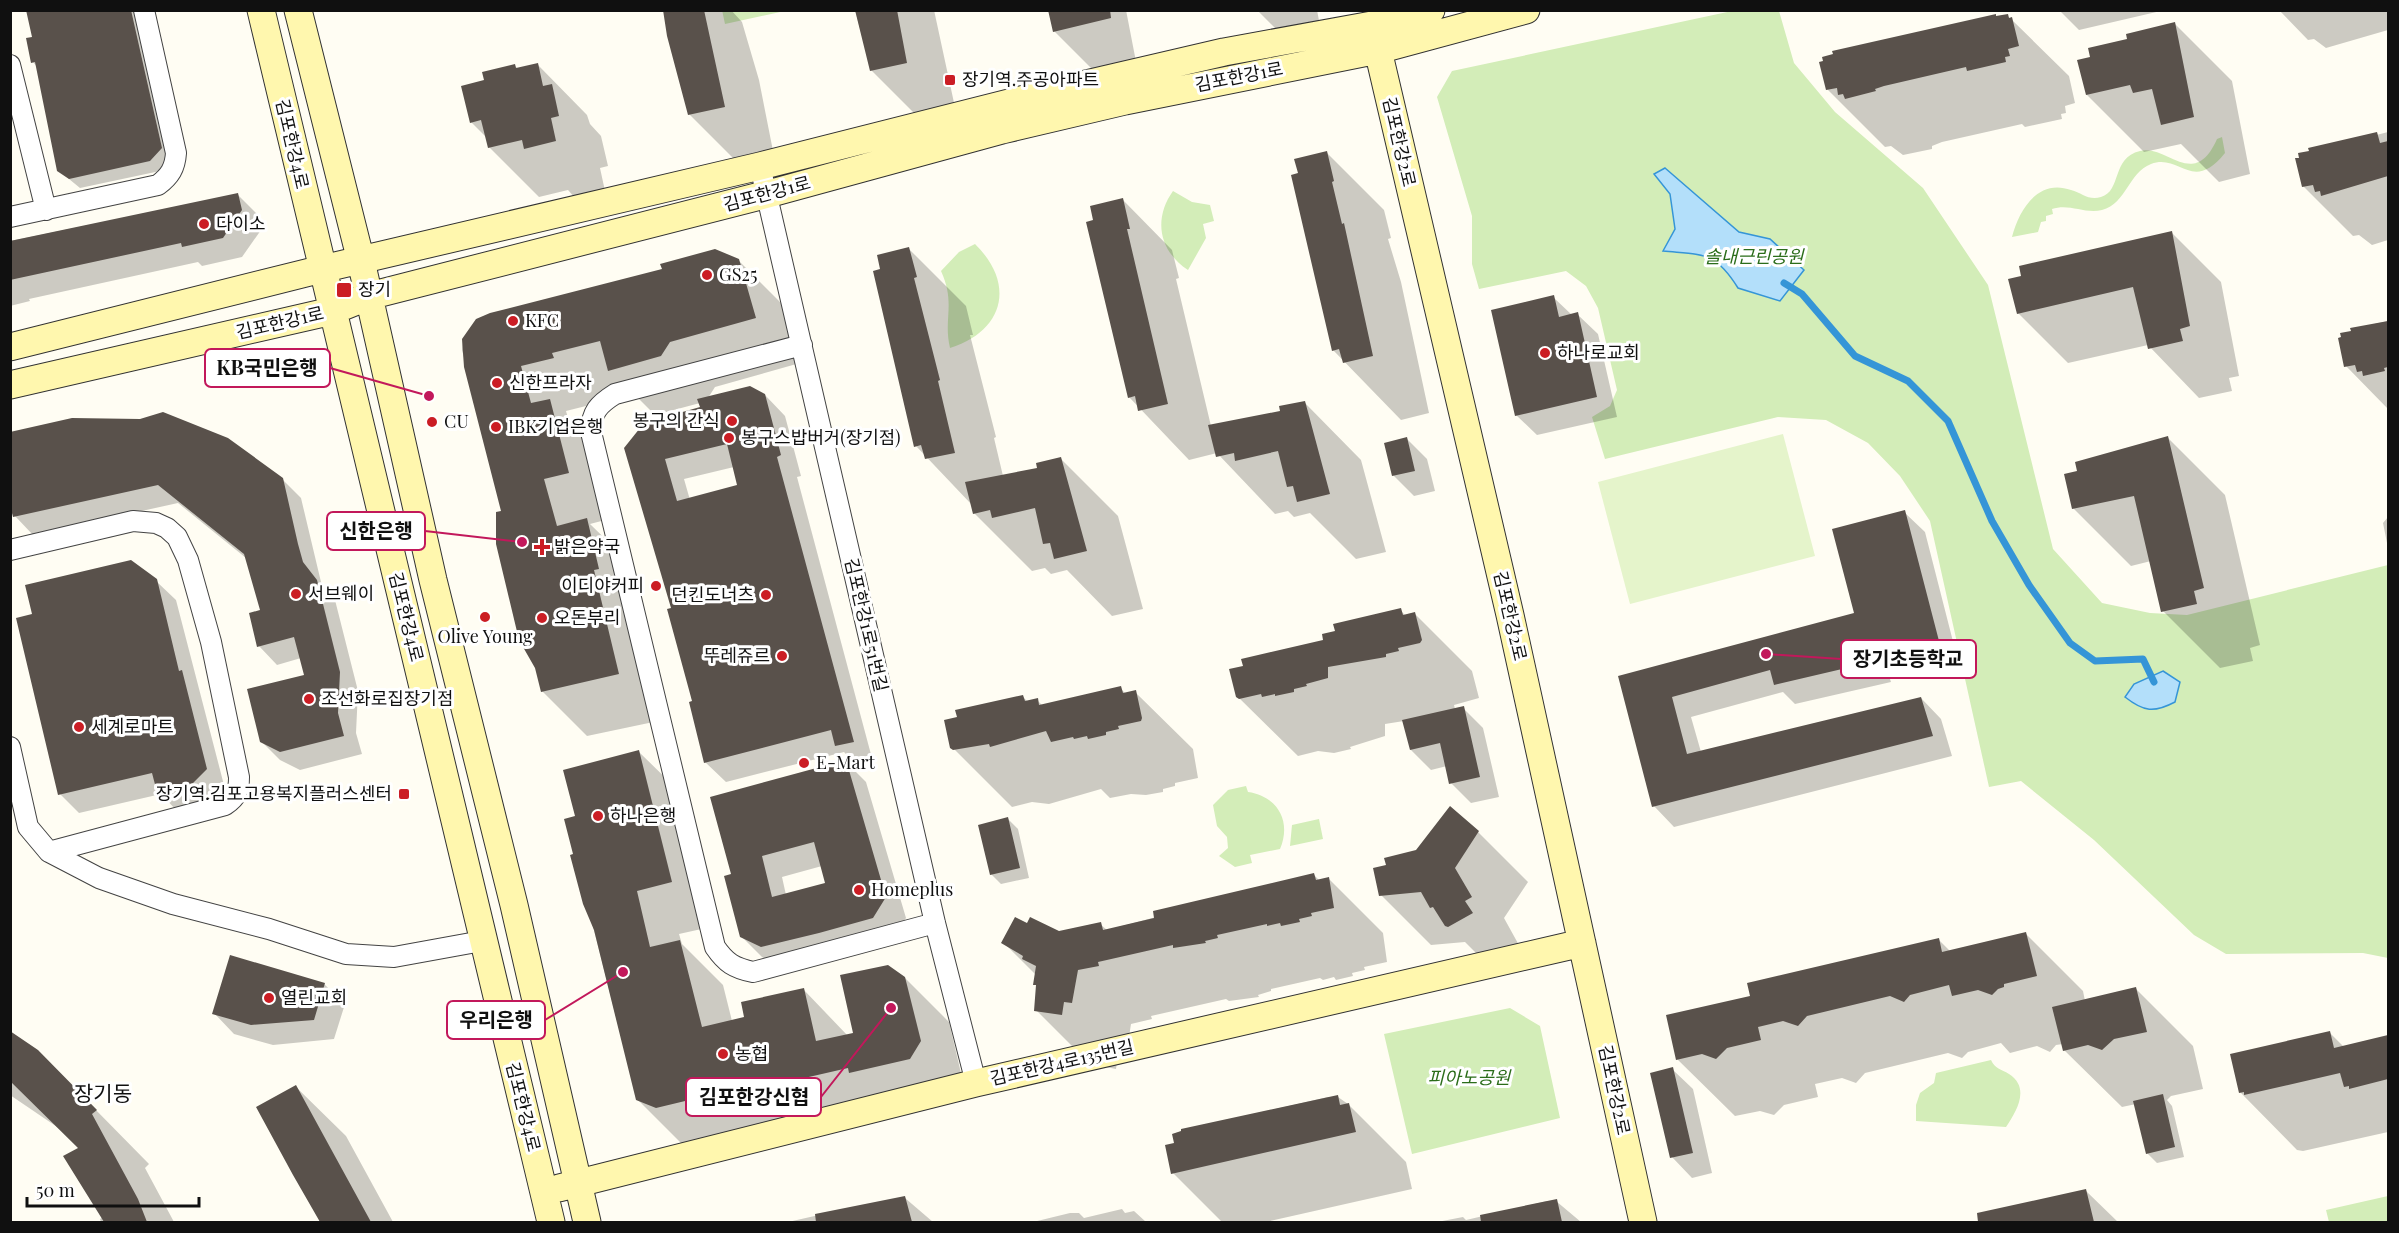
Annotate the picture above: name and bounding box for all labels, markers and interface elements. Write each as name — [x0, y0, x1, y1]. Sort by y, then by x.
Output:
street label: 김포한강1로 — [1193, 56, 1285, 96]
place label: 장기역.주공아파트 — [962, 67, 1099, 91]
marker: 장기역.주공아파트 — [943, 73, 957, 87]
street label: 김포한강2로 — [1378, 95, 1422, 189]
street label: 김포한강4로 — [271, 96, 315, 191]
street label: 김포한강1로 — [720, 170, 813, 216]
place label: 다이소 — [216, 211, 266, 235]
marker: 다이소 — [197, 217, 211, 231]
park label: 솔내근린공원 — [1704, 244, 1805, 268]
place label: GS25 — [719, 262, 757, 286]
marker: GS25 — [700, 268, 714, 282]
place label: 장기 — [358, 277, 391, 301]
marker: 장기 — [335, 281, 353, 299]
street label: 김포한강1로 — [233, 300, 326, 344]
place label: KFC — [525, 308, 559, 332]
marker: KFC — [506, 314, 520, 328]
place label: 하나로교회 — [1557, 340, 1640, 364]
marker: 하나로교회 — [1538, 346, 1552, 360]
callout: KB국민은행 — [205, 349, 330, 387]
text: KB국민은행 — [216, 353, 318, 380]
place label: 신한프라자 — [509, 370, 592, 394]
marker: 신한프라자 — [490, 376, 504, 390]
place label: 봉구의 간식 — [633, 408, 720, 432]
place label: CU — [444, 409, 469, 433]
place label: IBK기업은행 — [508, 414, 603, 438]
marker: 봉구의 간식 — [725, 414, 739, 428]
marker: CU — [425, 415, 439, 429]
marker: IBK기업은행 — [489, 420, 503, 434]
place label: 봉구스밥버거(장기점) — [741, 425, 901, 449]
marker: 봉구스밥버거(장기점) — [722, 431, 736, 445]
callout: 신한은행 — [327, 512, 425, 550]
text: 신한은행 — [339, 516, 413, 543]
place label: 밝은약국 — [554, 534, 620, 558]
marker: 밝은약국 — [535, 540, 549, 554]
street label: 김포한강1로51번길 — [840, 555, 894, 694]
street label: 김포한강4로 — [384, 569, 430, 664]
street label: 김포한강2로 — [1489, 569, 1533, 663]
place label: 이디야커피 — [561, 573, 644, 597]
marker: 이디야커피 — [649, 579, 663, 593]
place label: 서브웨이 — [308, 581, 374, 605]
place label: 던킨도너츠 — [671, 582, 754, 606]
marker: 서브웨이 — [289, 587, 303, 601]
marker: 던킨도너츠 — [759, 588, 773, 602]
place label: 오돈부리 — [554, 605, 620, 629]
marker: Olive Young — [478, 610, 492, 624]
marker: 오돈부리 — [535, 611, 549, 625]
place label: Olive Young — [437, 624, 533, 648]
callout: 장기초등학교 — [1841, 640, 1976, 678]
place label: 뚜레쥬르 — [704, 643, 770, 667]
text: 장기초등학교 — [1853, 644, 1963, 671]
marker: 뚜레쥬르 — [775, 649, 789, 663]
place label: 조선화로집장기점 — [321, 686, 453, 710]
marker: 조선화로집장기점 — [302, 692, 316, 706]
place label: 세계로마트 — [91, 714, 174, 738]
marker: 세계로마트 — [72, 720, 86, 734]
place label: E-Mart — [816, 750, 876, 774]
marker: E-Mart — [797, 756, 811, 770]
place label: 장기역.김포고용복지플러스센터 — [156, 781, 392, 805]
marker: 장기역.김포고용복지플러스센터 — [397, 787, 411, 801]
place label: 하나은행 — [610, 803, 676, 827]
marker: 하나은행 — [591, 809, 605, 823]
place label: Homeplus — [871, 877, 953, 901]
marker: Homeplus — [852, 883, 866, 897]
place label: 열린교회 — [281, 985, 347, 1009]
marker: 열린교회 — [262, 991, 276, 1005]
callout: 우리은행 — [447, 1001, 545, 1039]
text: 우리은행 — [459, 1005, 533, 1032]
street label: 김포한강4로135번길 — [988, 1034, 1136, 1090]
place label: 농협 — [735, 1041, 768, 1065]
street label: 김포한강2로 — [1594, 1043, 1636, 1137]
marker: 농협 — [716, 1047, 730, 1061]
street label: 김포한강4로 — [501, 1059, 547, 1154]
park label: 피아노공원 — [1428, 1065, 1512, 1089]
district label: 장기동 — [74, 1078, 132, 1106]
callout: 김포한강신협 — [686, 1078, 821, 1116]
text: 김포한강신협 — [699, 1082, 809, 1109]
scale bar — [27, 1170, 200, 1208]
text: 50 m — [36, 1178, 75, 1202]

